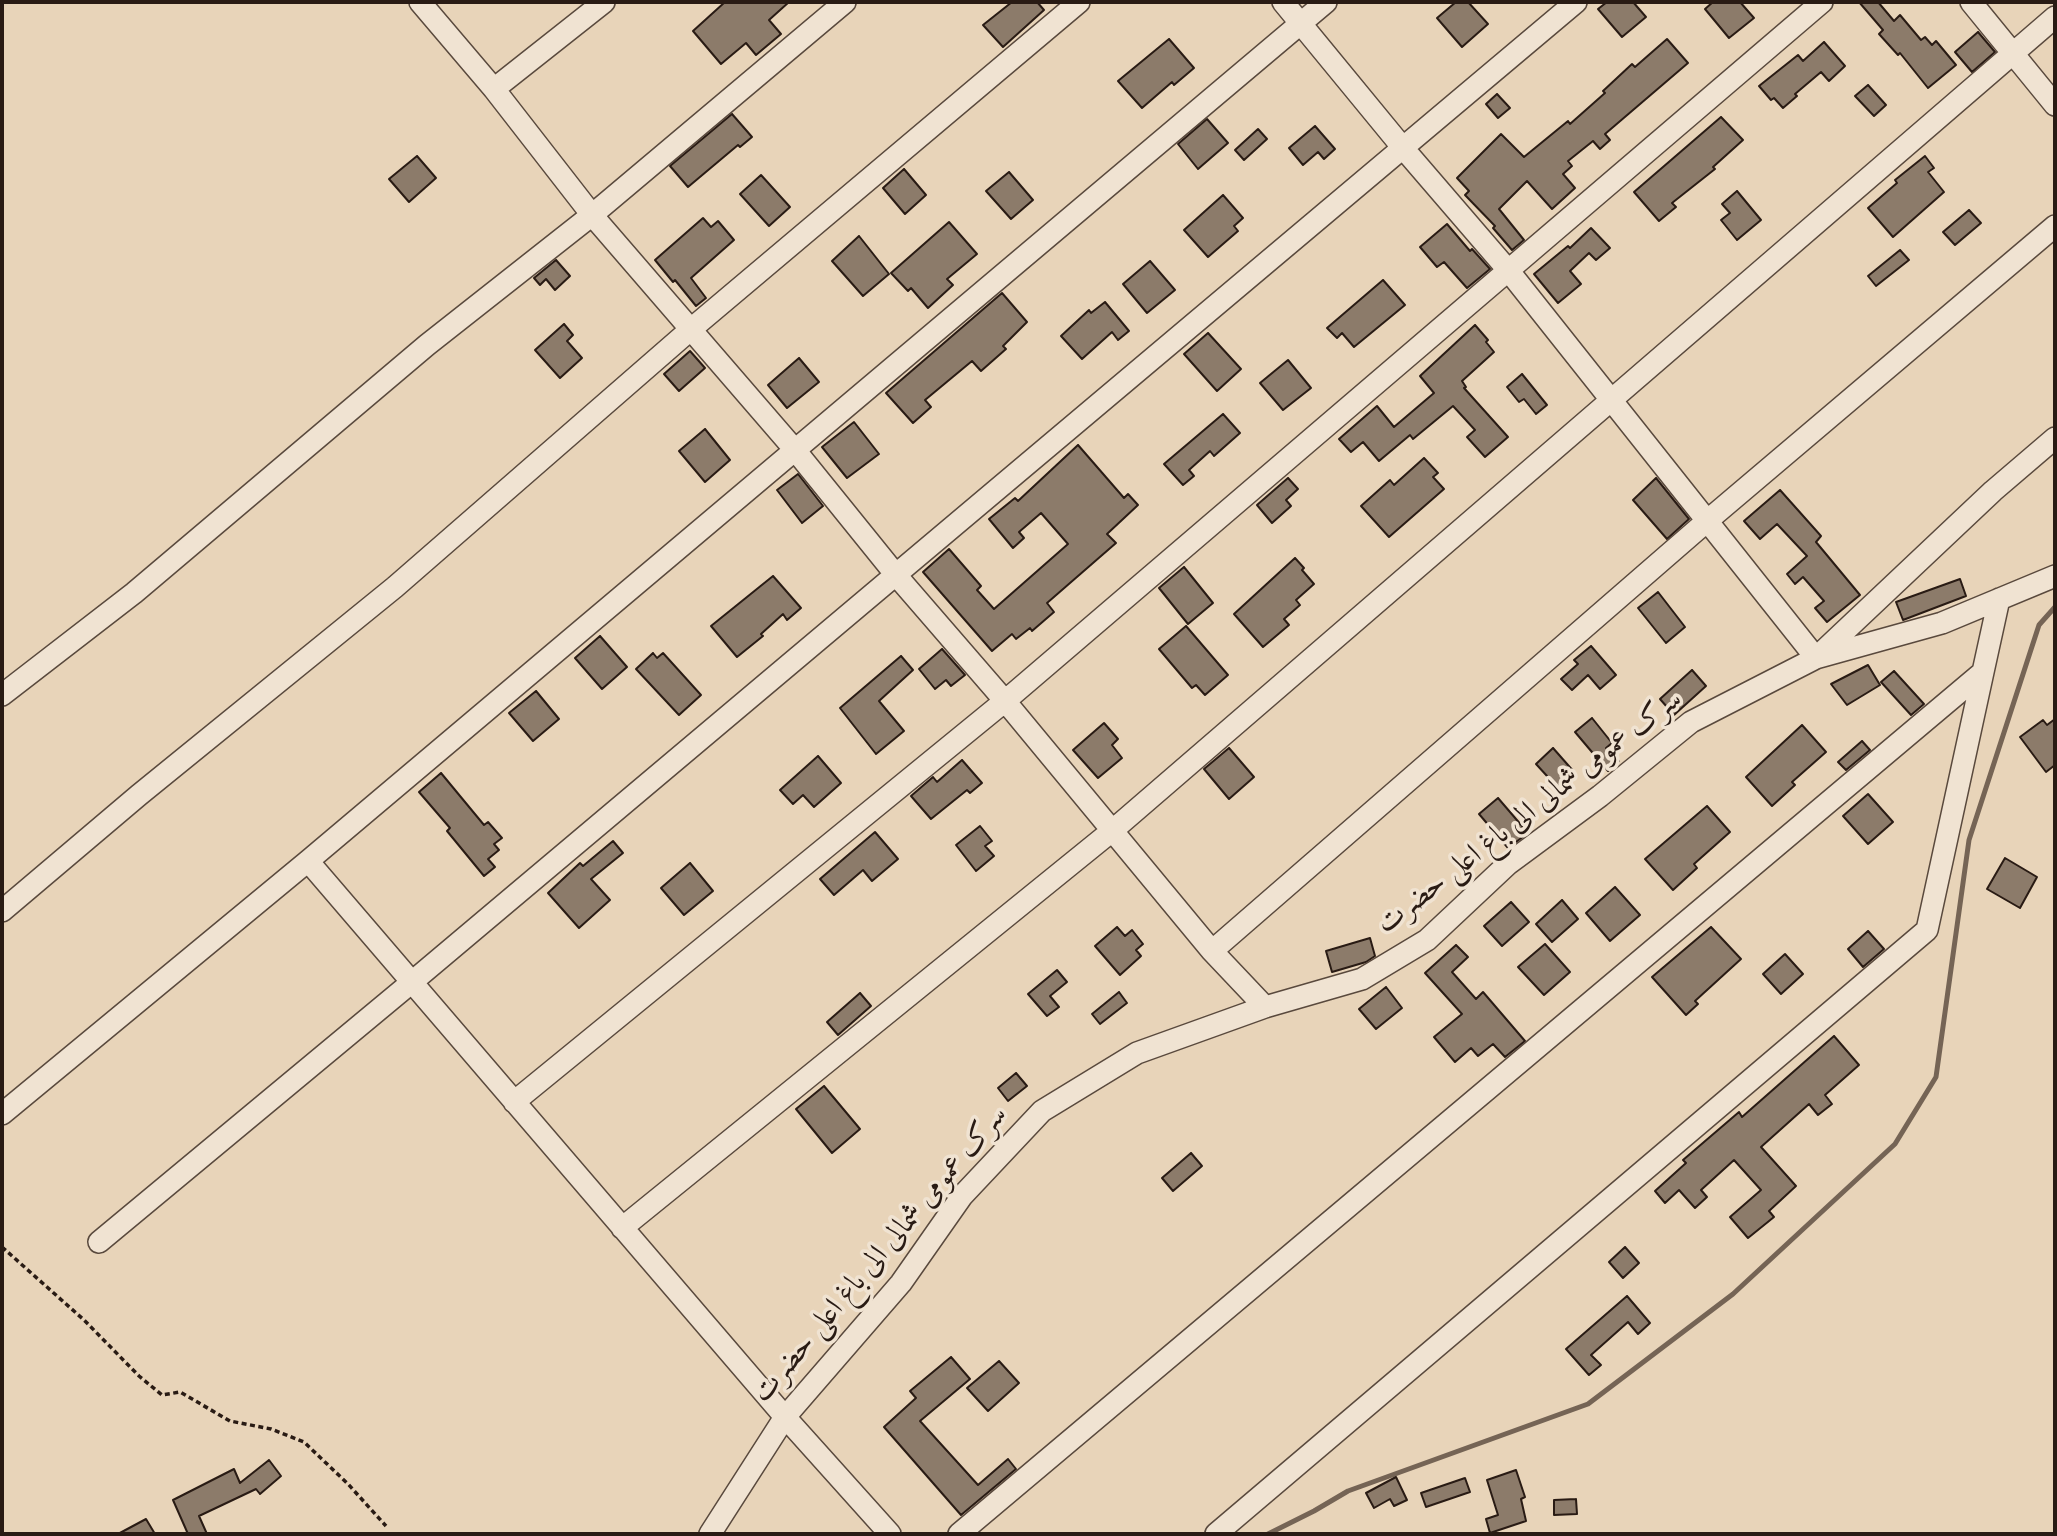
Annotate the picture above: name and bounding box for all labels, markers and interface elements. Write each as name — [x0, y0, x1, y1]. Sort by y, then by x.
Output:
street label: سرک عمومی شمالی الی باغ اعلی حضرت — [1371, 683, 1691, 945]
street label: سرک عمومی شمالی الی باغ اعلی حضرت — [747, 1100, 1017, 1412]

